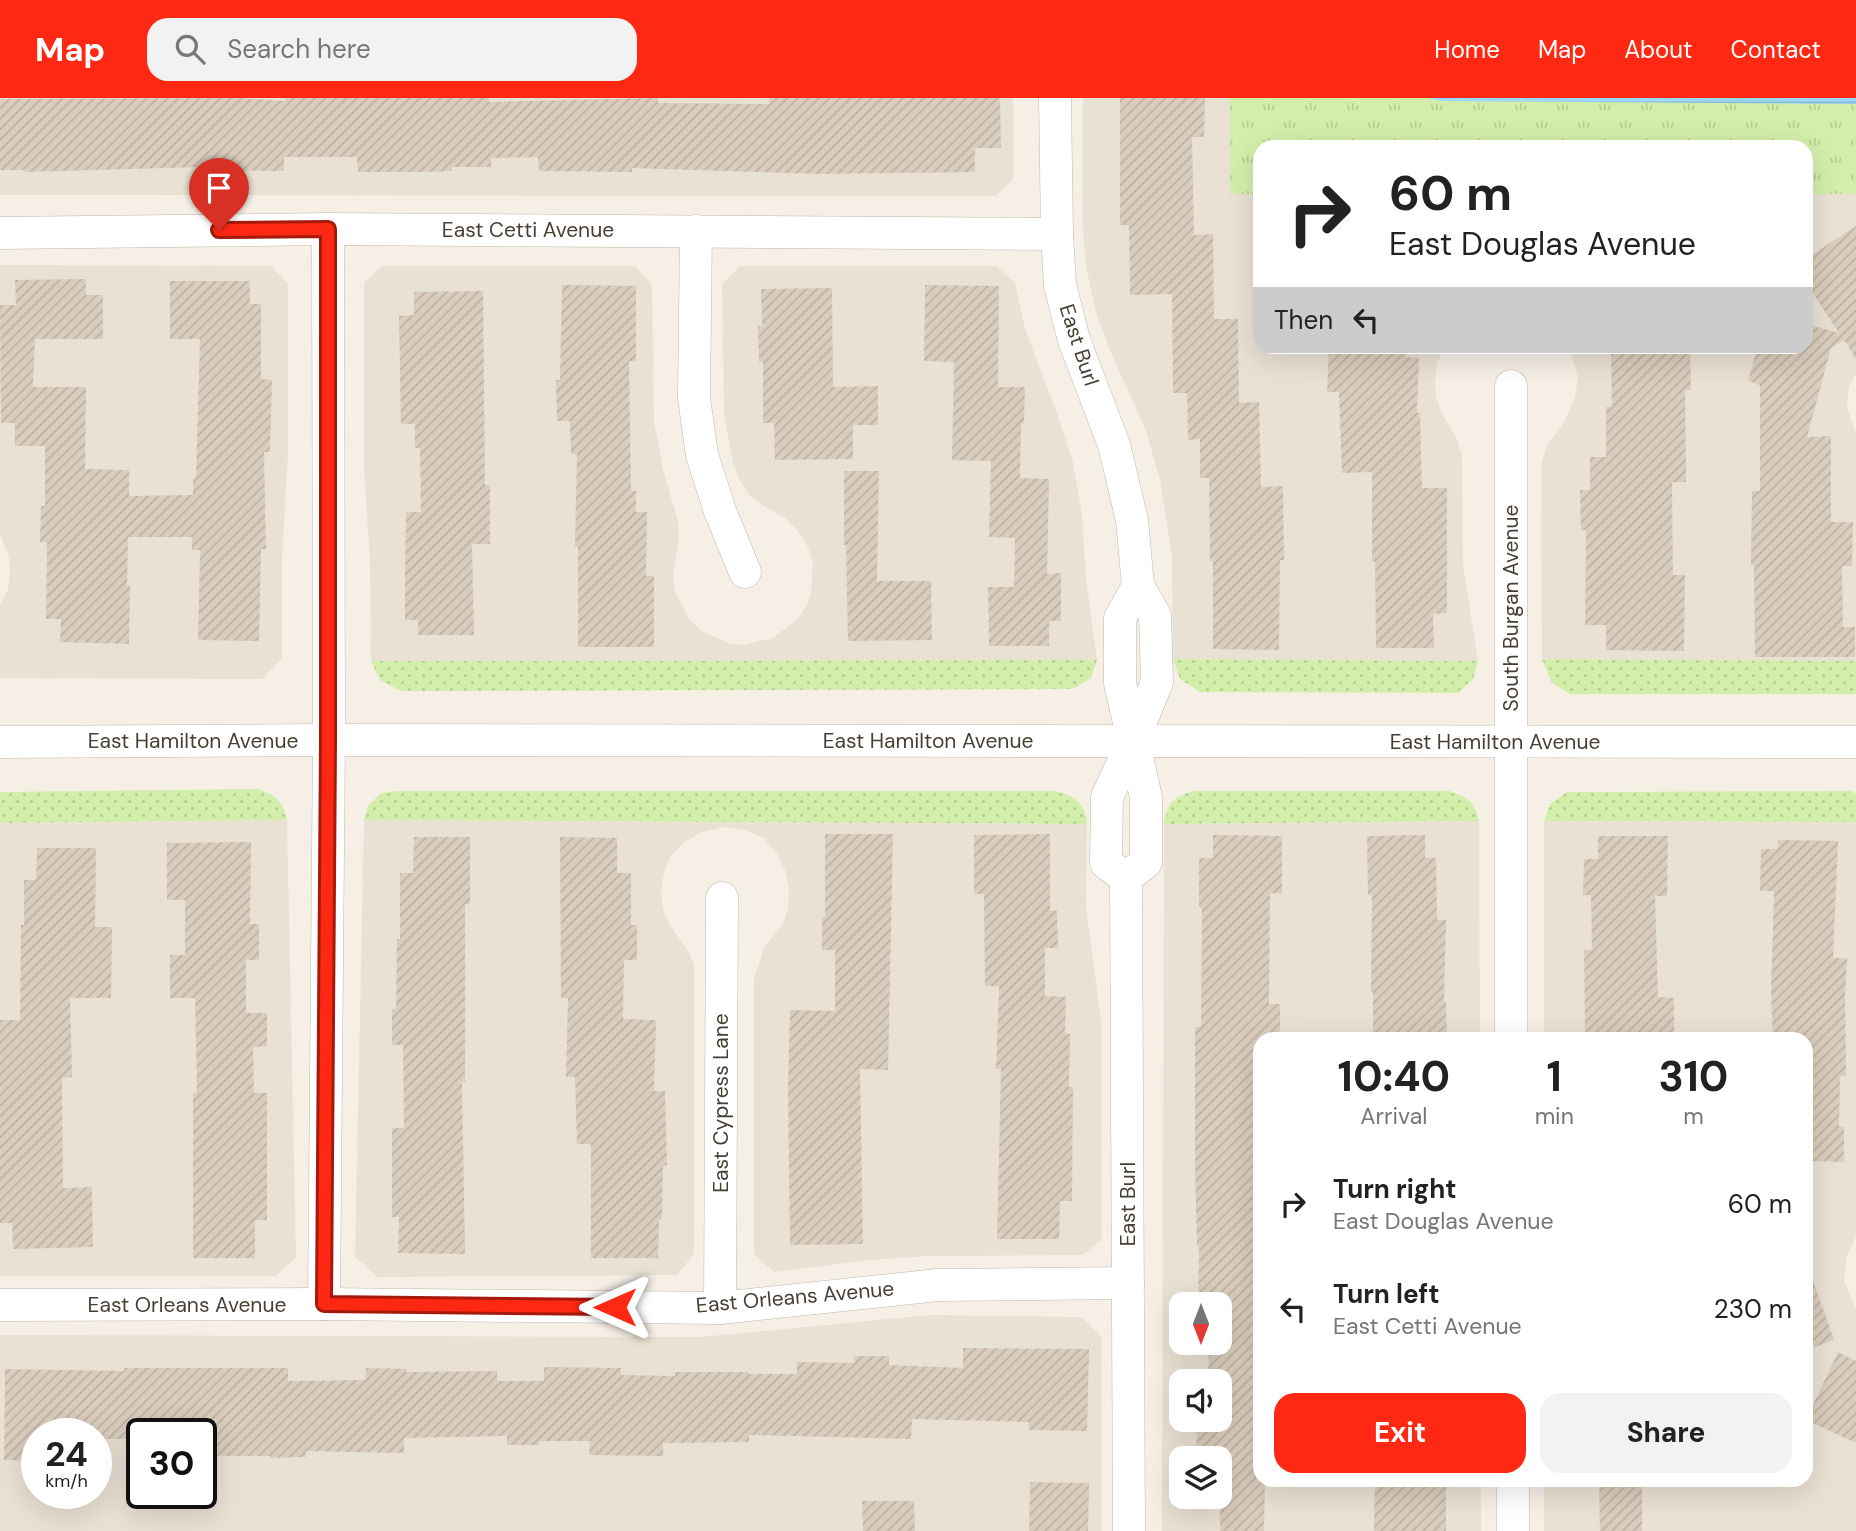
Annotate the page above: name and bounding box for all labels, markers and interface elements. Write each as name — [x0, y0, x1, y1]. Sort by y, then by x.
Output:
search box — [147, 18, 637, 81]
text: Map — [35, 28, 105, 71]
icon: search — [171, 30, 209, 68]
text: Search here — [227, 32, 371, 66]
text: Home — [1434, 34, 1500, 65]
text: Map — [1538, 34, 1586, 65]
text: About — [1624, 34, 1693, 65]
text: Contact — [1731, 34, 1821, 65]
pin — [189, 158, 249, 230]
text: 60 m — [1389, 161, 1512, 225]
icon: right — [1274, 168, 1365, 259]
icon: arrive — [200, 169, 238, 207]
street label: East Cetti Avenue — [442, 216, 614, 244]
text: East Douglas Avenue — [1389, 223, 1696, 265]
street label: East Burl — [1053, 301, 1105, 389]
icon: left — [1347, 301, 1385, 339]
text: Then — [1274, 303, 1333, 337]
street label: South Burgan Avenue — [1497, 504, 1525, 711]
street label: East Hamilton Avenue — [88, 727, 298, 755]
street label: East Hamilton Avenue — [823, 727, 1033, 755]
street label: East Hamilton Avenue — [1390, 728, 1600, 756]
street label: East Cypress Lane — [707, 1013, 735, 1193]
text: 10:40 — [1338, 1049, 1450, 1104]
text: 1 — [1547, 1049, 1562, 1104]
text: 310 — [1658, 1049, 1728, 1104]
text: Arrival — [1360, 1101, 1427, 1131]
text: min — [1535, 1101, 1574, 1131]
text: m — [1683, 1101, 1704, 1131]
street label: East Burl — [1114, 1162, 1142, 1246]
text: Turn right — [1333, 1172, 1457, 1206]
icon: right — [1274, 1185, 1312, 1223]
text: 60 m — [1728, 1187, 1792, 1221]
text: East Douglas Avenue — [1333, 1206, 1554, 1236]
position arrow — [578, 1270, 652, 1344]
street label: East Orleans Avenue — [695, 1274, 895, 1320]
text: Turn left — [1333, 1277, 1440, 1311]
icon: left — [1274, 1290, 1312, 1328]
street label: East Orleans Avenue — [88, 1291, 286, 1319]
north arrow — [1169, 1292, 1232, 1354]
map controls — [1169, 1292, 1232, 1509]
text: 230 m — [1714, 1292, 1792, 1326]
text: East Cetti Avenue — [1333, 1311, 1522, 1341]
button: sound — [1169, 1369, 1232, 1432]
button: Exit — [1274, 1393, 1526, 1473]
button: Share — [1540, 1393, 1792, 1473]
speed limit sign: 30 — [126, 1418, 217, 1509]
text: 24 — [45, 1431, 88, 1477]
button: layers — [1169, 1446, 1232, 1509]
text: km/h — [45, 1469, 88, 1493]

